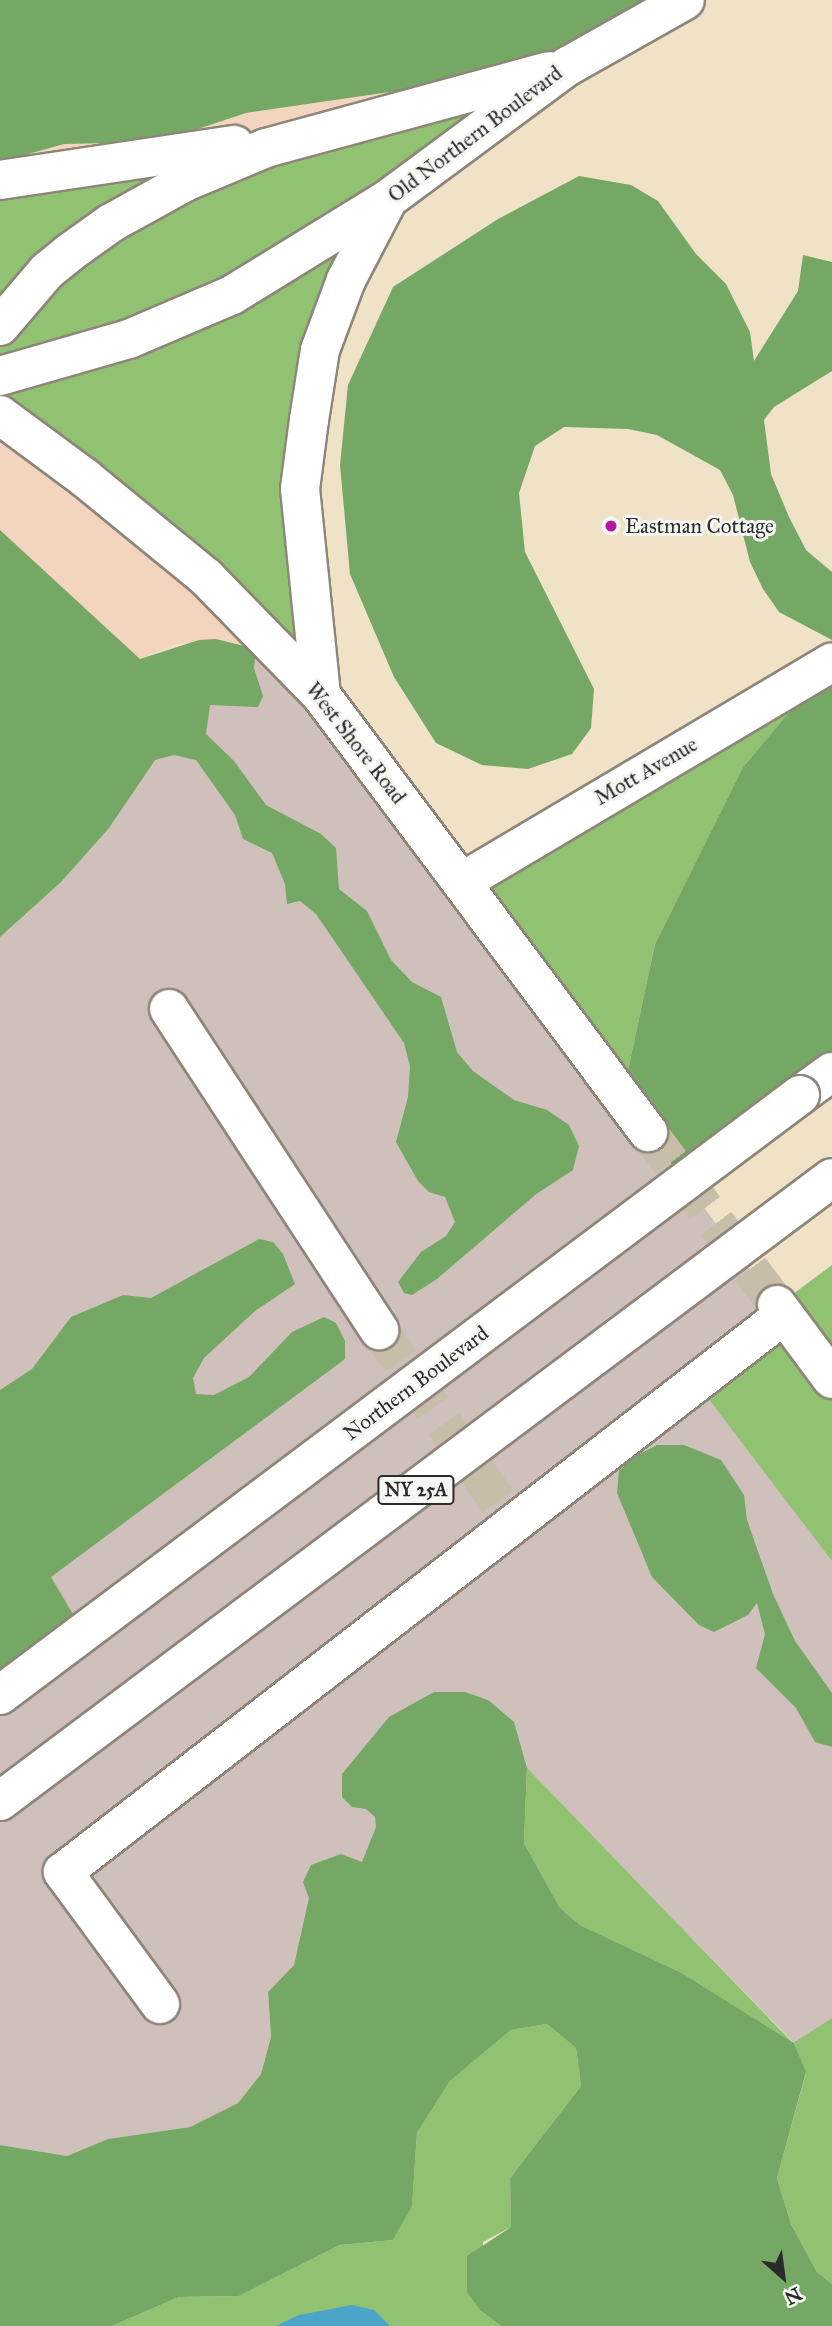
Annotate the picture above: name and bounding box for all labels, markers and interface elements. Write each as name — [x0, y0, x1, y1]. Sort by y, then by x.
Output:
street label: Old Northern Boulevard — [383, 60, 567, 208]
place label: Eastman Cottage — [625, 513, 774, 539]
marker: Eastman Cottage — [603, 518, 619, 534]
street label: West Shore Road — [301, 677, 411, 809]
street label: Mott Avenue — [590, 731, 702, 811]
street label: Northern Boulevard — [339, 1320, 493, 1446]
road number: NY 25A — [376, 1474, 456, 1506]
north arrow — [748, 2242, 818, 2312]
text: N — [781, 2282, 806, 2310]

